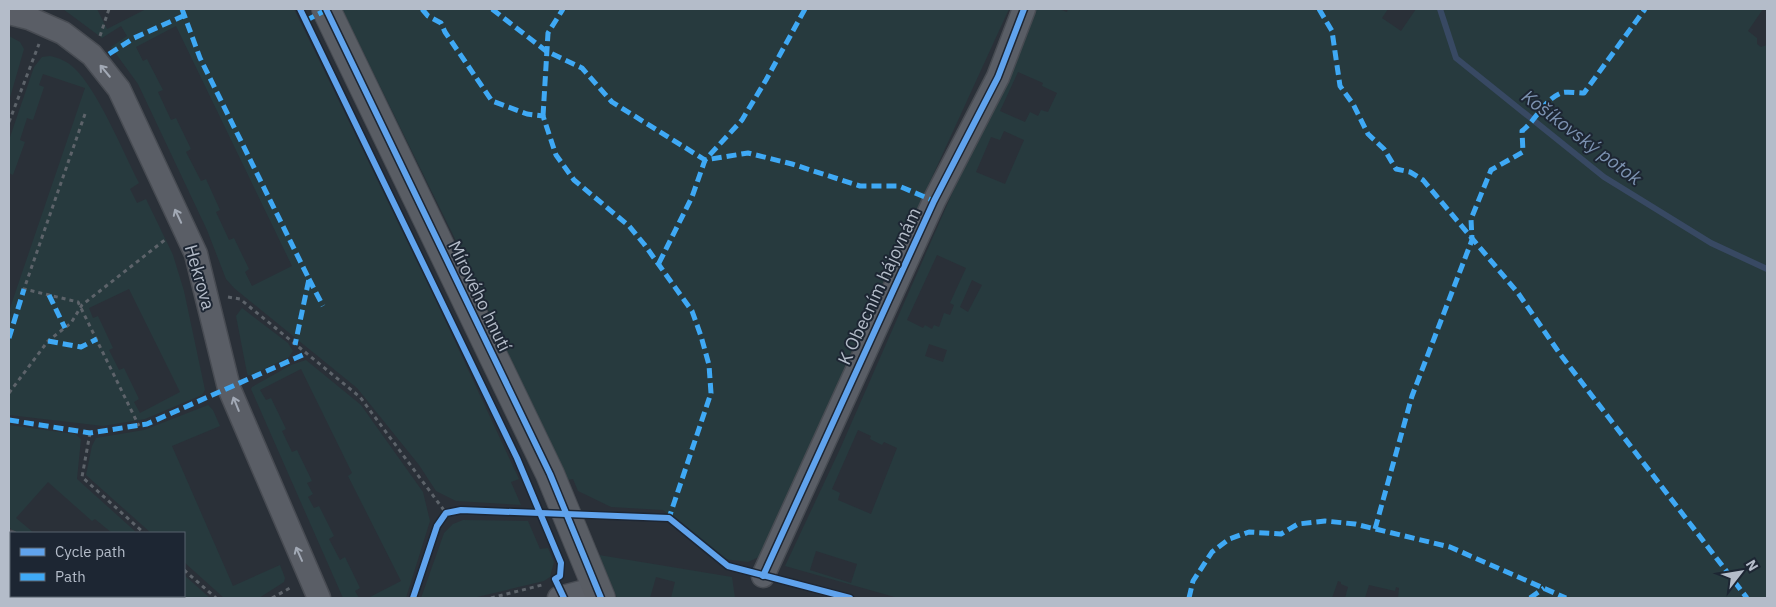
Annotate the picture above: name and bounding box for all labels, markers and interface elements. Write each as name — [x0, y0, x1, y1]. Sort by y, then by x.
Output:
one-way arrow — [100, 65, 111, 78]
water label: Košíkovský potok — [1517, 84, 1648, 191]
street label: K Obecním hájovnám — [832, 204, 926, 368]
one-way arrow — [173, 209, 183, 224]
street label: Mírového hnutí — [443, 237, 517, 356]
street label: Hekrova — [180, 242, 220, 313]
one-way arrow — [230, 397, 240, 412]
legend — [10, 532, 185, 597]
text: Cycle path — [55, 542, 126, 561]
one-way arrow — [294, 547, 304, 562]
north arrow — [1716, 547, 1766, 597]
text: N — [1742, 556, 1762, 574]
text: Path — [55, 567, 86, 586]

